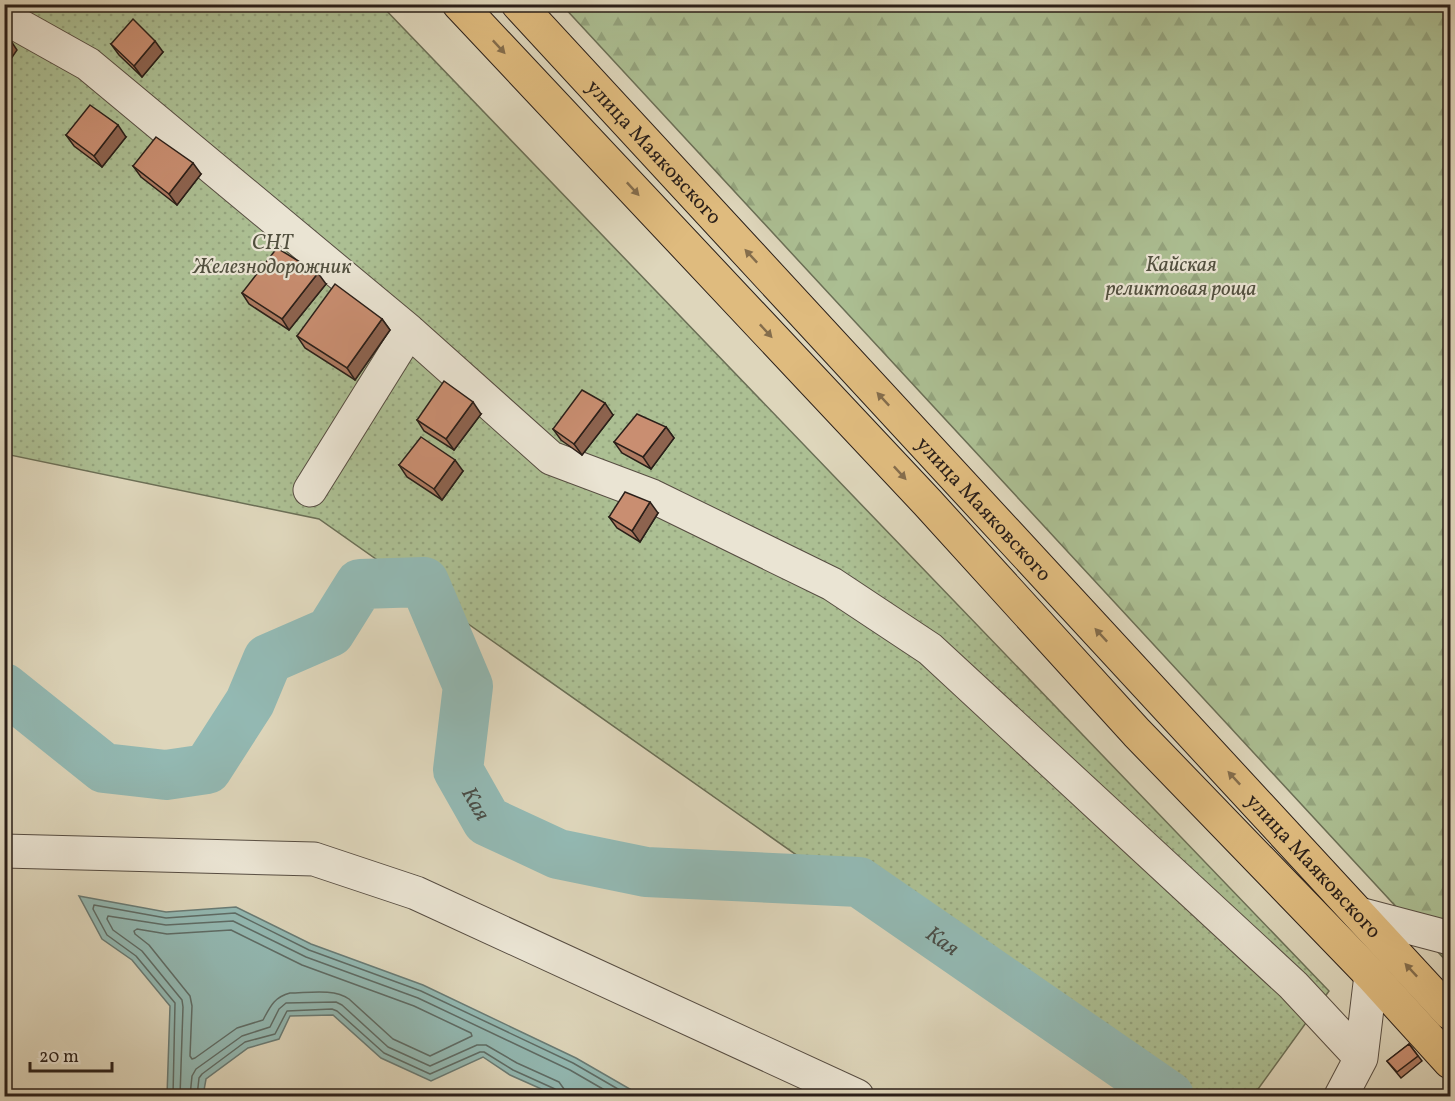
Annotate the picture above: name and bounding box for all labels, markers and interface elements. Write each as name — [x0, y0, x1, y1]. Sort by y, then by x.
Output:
one-way arrow — [492, 39, 505, 54]
street label: улица Маяковского — [579, 74, 728, 232]
one-way arrow — [625, 182, 639, 196]
park label: СНТ Железнодорожник — [192, 229, 352, 282]
one-way arrow — [744, 249, 758, 264]
park label: Кайская реликтовая роща — [1106, 251, 1256, 304]
one-way arrow — [759, 324, 773, 339]
one-way arrow — [877, 393, 891, 407]
street label: улица Маяковского — [909, 431, 1057, 589]
one-way arrow — [892, 466, 906, 480]
one-way arrow — [1095, 628, 1108, 643]
one-way arrow — [1227, 771, 1241, 786]
water label: Кая — [453, 782, 497, 827]
street label: улица Маяковского — [1238, 788, 1387, 946]
water label: Кая — [919, 919, 965, 965]
one-way arrow — [1405, 963, 1418, 978]
scale bar — [30, 1035, 112, 1073]
text: 20 m — [39, 1045, 79, 1070]

